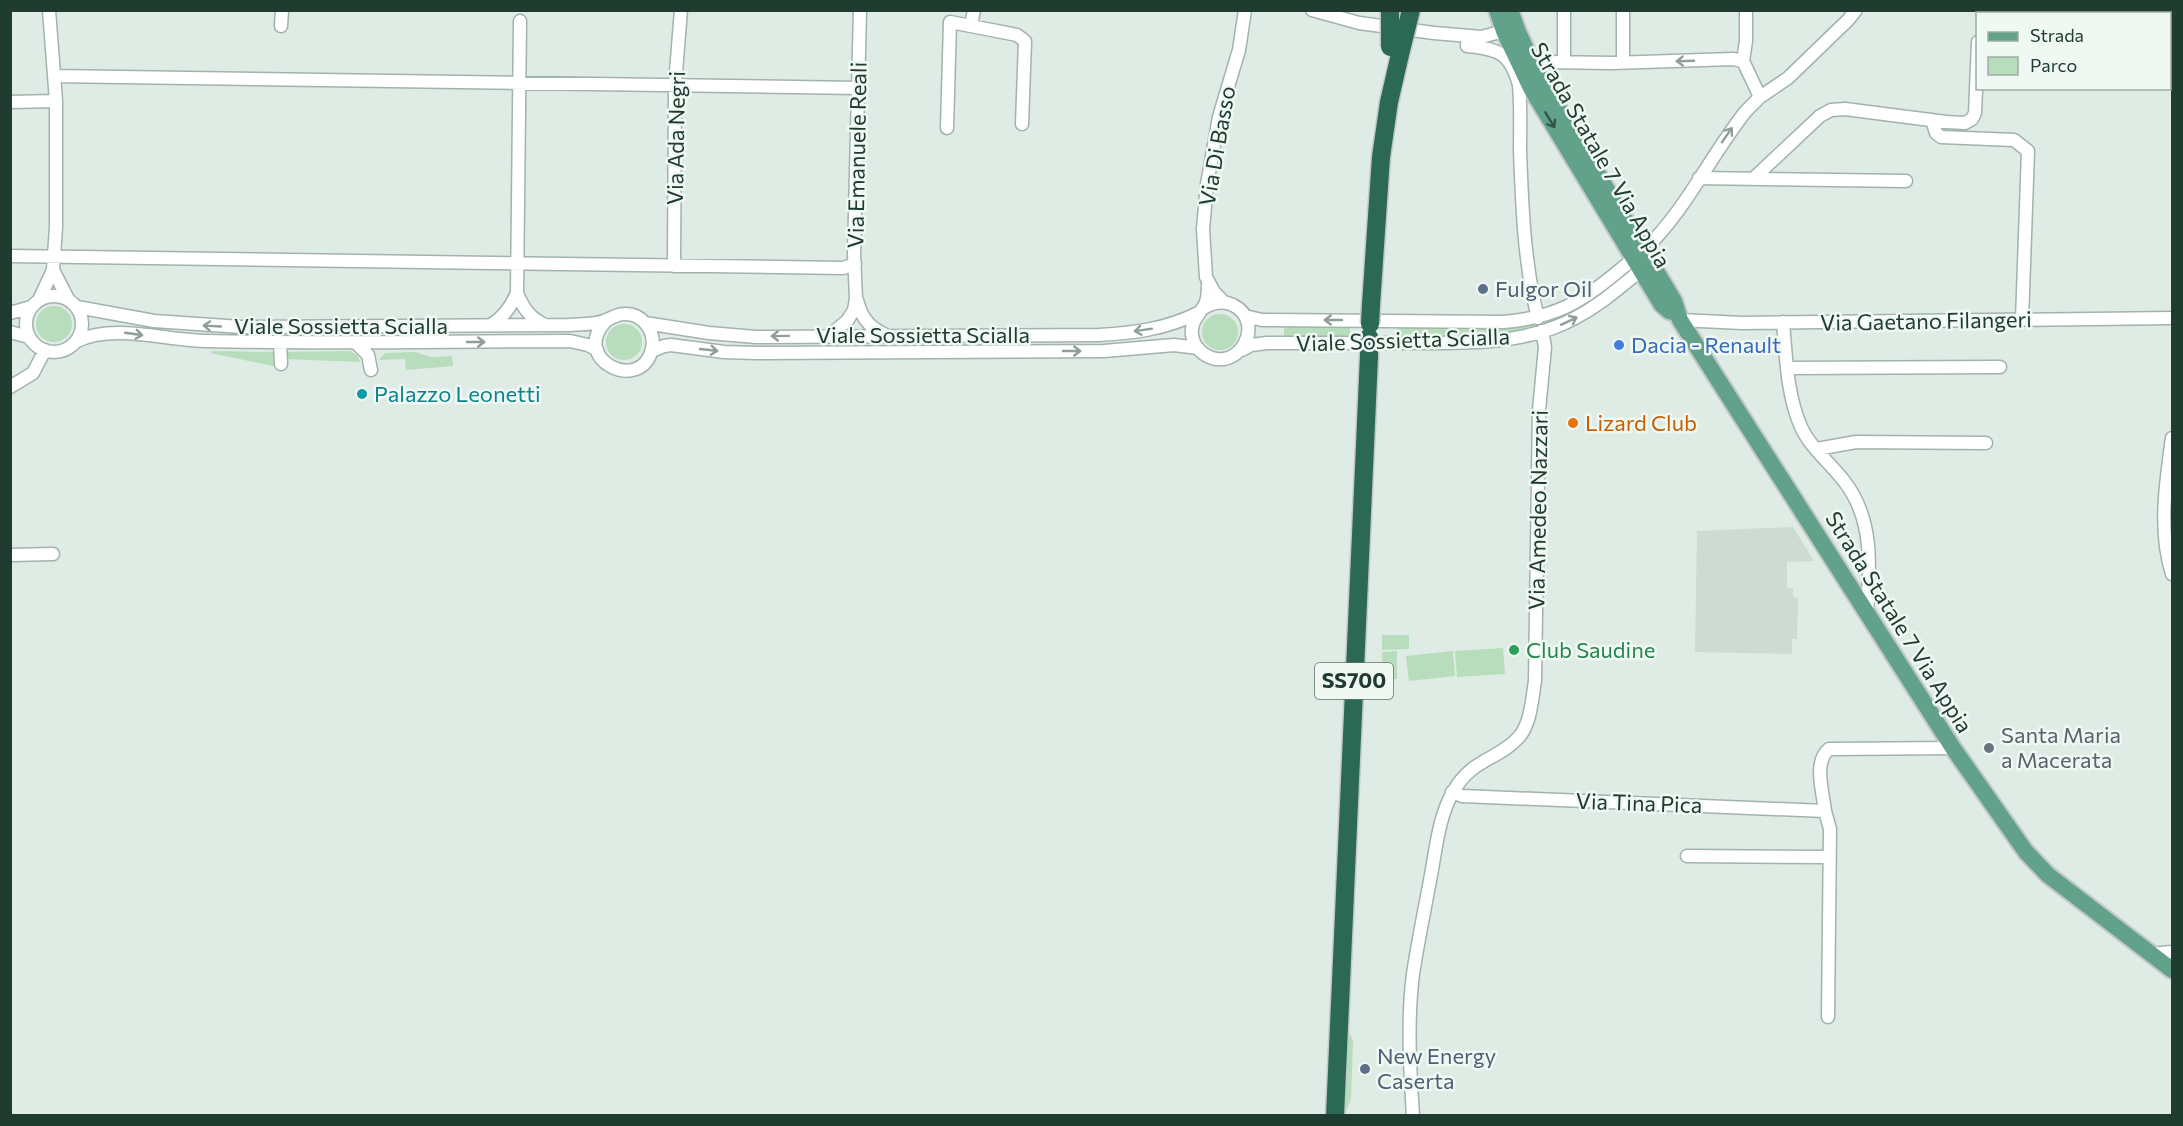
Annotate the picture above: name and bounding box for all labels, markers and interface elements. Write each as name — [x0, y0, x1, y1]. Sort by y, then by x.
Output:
legend — [1976, 12, 2171, 90]
text: Strada — [2030, 24, 2084, 46]
street label: Strada Statale 7 Via Appia — [1526, 37, 1677, 272]
text: Parco — [2030, 54, 2077, 76]
one-way arrow — [1675, 55, 1695, 66]
street label: Via Emanuele Reali — [841, 62, 872, 248]
street label: Via Ada Negri — [661, 71, 690, 205]
street label: Via Di Basso — [1193, 84, 1240, 208]
one-way arrow — [1544, 111, 1556, 128]
one-way arrow — [1721, 128, 1733, 144]
place label: Fulgor Oil — [1495, 275, 1592, 302]
marker: Fulgor Oil — [1476, 282, 1490, 296]
street label: Via Gaetano Filangeri — [1820, 305, 2032, 336]
street label: Viale Sossietta Scialla — [234, 312, 448, 339]
one-way arrow — [1324, 314, 1344, 326]
one-way arrow — [1559, 315, 1577, 326]
one-way arrow — [202, 321, 222, 332]
street label: Viale Sossietta Scialla — [816, 321, 1030, 348]
street label: Viale Sossietta Scialla — [1296, 322, 1510, 357]
one-way arrow — [1133, 325, 1153, 336]
one-way arrow — [124, 329, 144, 340]
one-way arrow — [771, 330, 791, 342]
place label: Dacia - Renault — [1631, 331, 1781, 358]
one-way arrow — [465, 336, 485, 348]
marker: Dacia - Renault — [1612, 338, 1626, 352]
one-way arrow — [698, 345, 718, 356]
one-way arrow — [1061, 345, 1081, 357]
place label: Palazzo Leonetti — [374, 380, 541, 407]
marker: Palazzo Leonetti — [355, 387, 369, 401]
place label: Lizard Club — [1585, 409, 1697, 436]
street label: Via Amedeo Nazzari — [1522, 410, 1553, 610]
marker: Lizard Club — [1566, 416, 1580, 430]
street label: Strada Statale 7 Via Appia — [1820, 506, 1979, 737]
place label: Club Saudine — [1526, 636, 1655, 663]
marker: Club Saudine — [1507, 643, 1521, 657]
road number: SS700 — [1315, 663, 1393, 699]
place label: Santa Maria a Macerata — [2001, 721, 2121, 773]
marker: Santa Maria a Macerata — [1982, 741, 1996, 755]
street label: Via Tina Pica — [1575, 787, 1703, 818]
place label: New Energy Caserta — [1377, 1042, 1496, 1094]
marker: New Energy Caserta — [1358, 1062, 1372, 1076]

